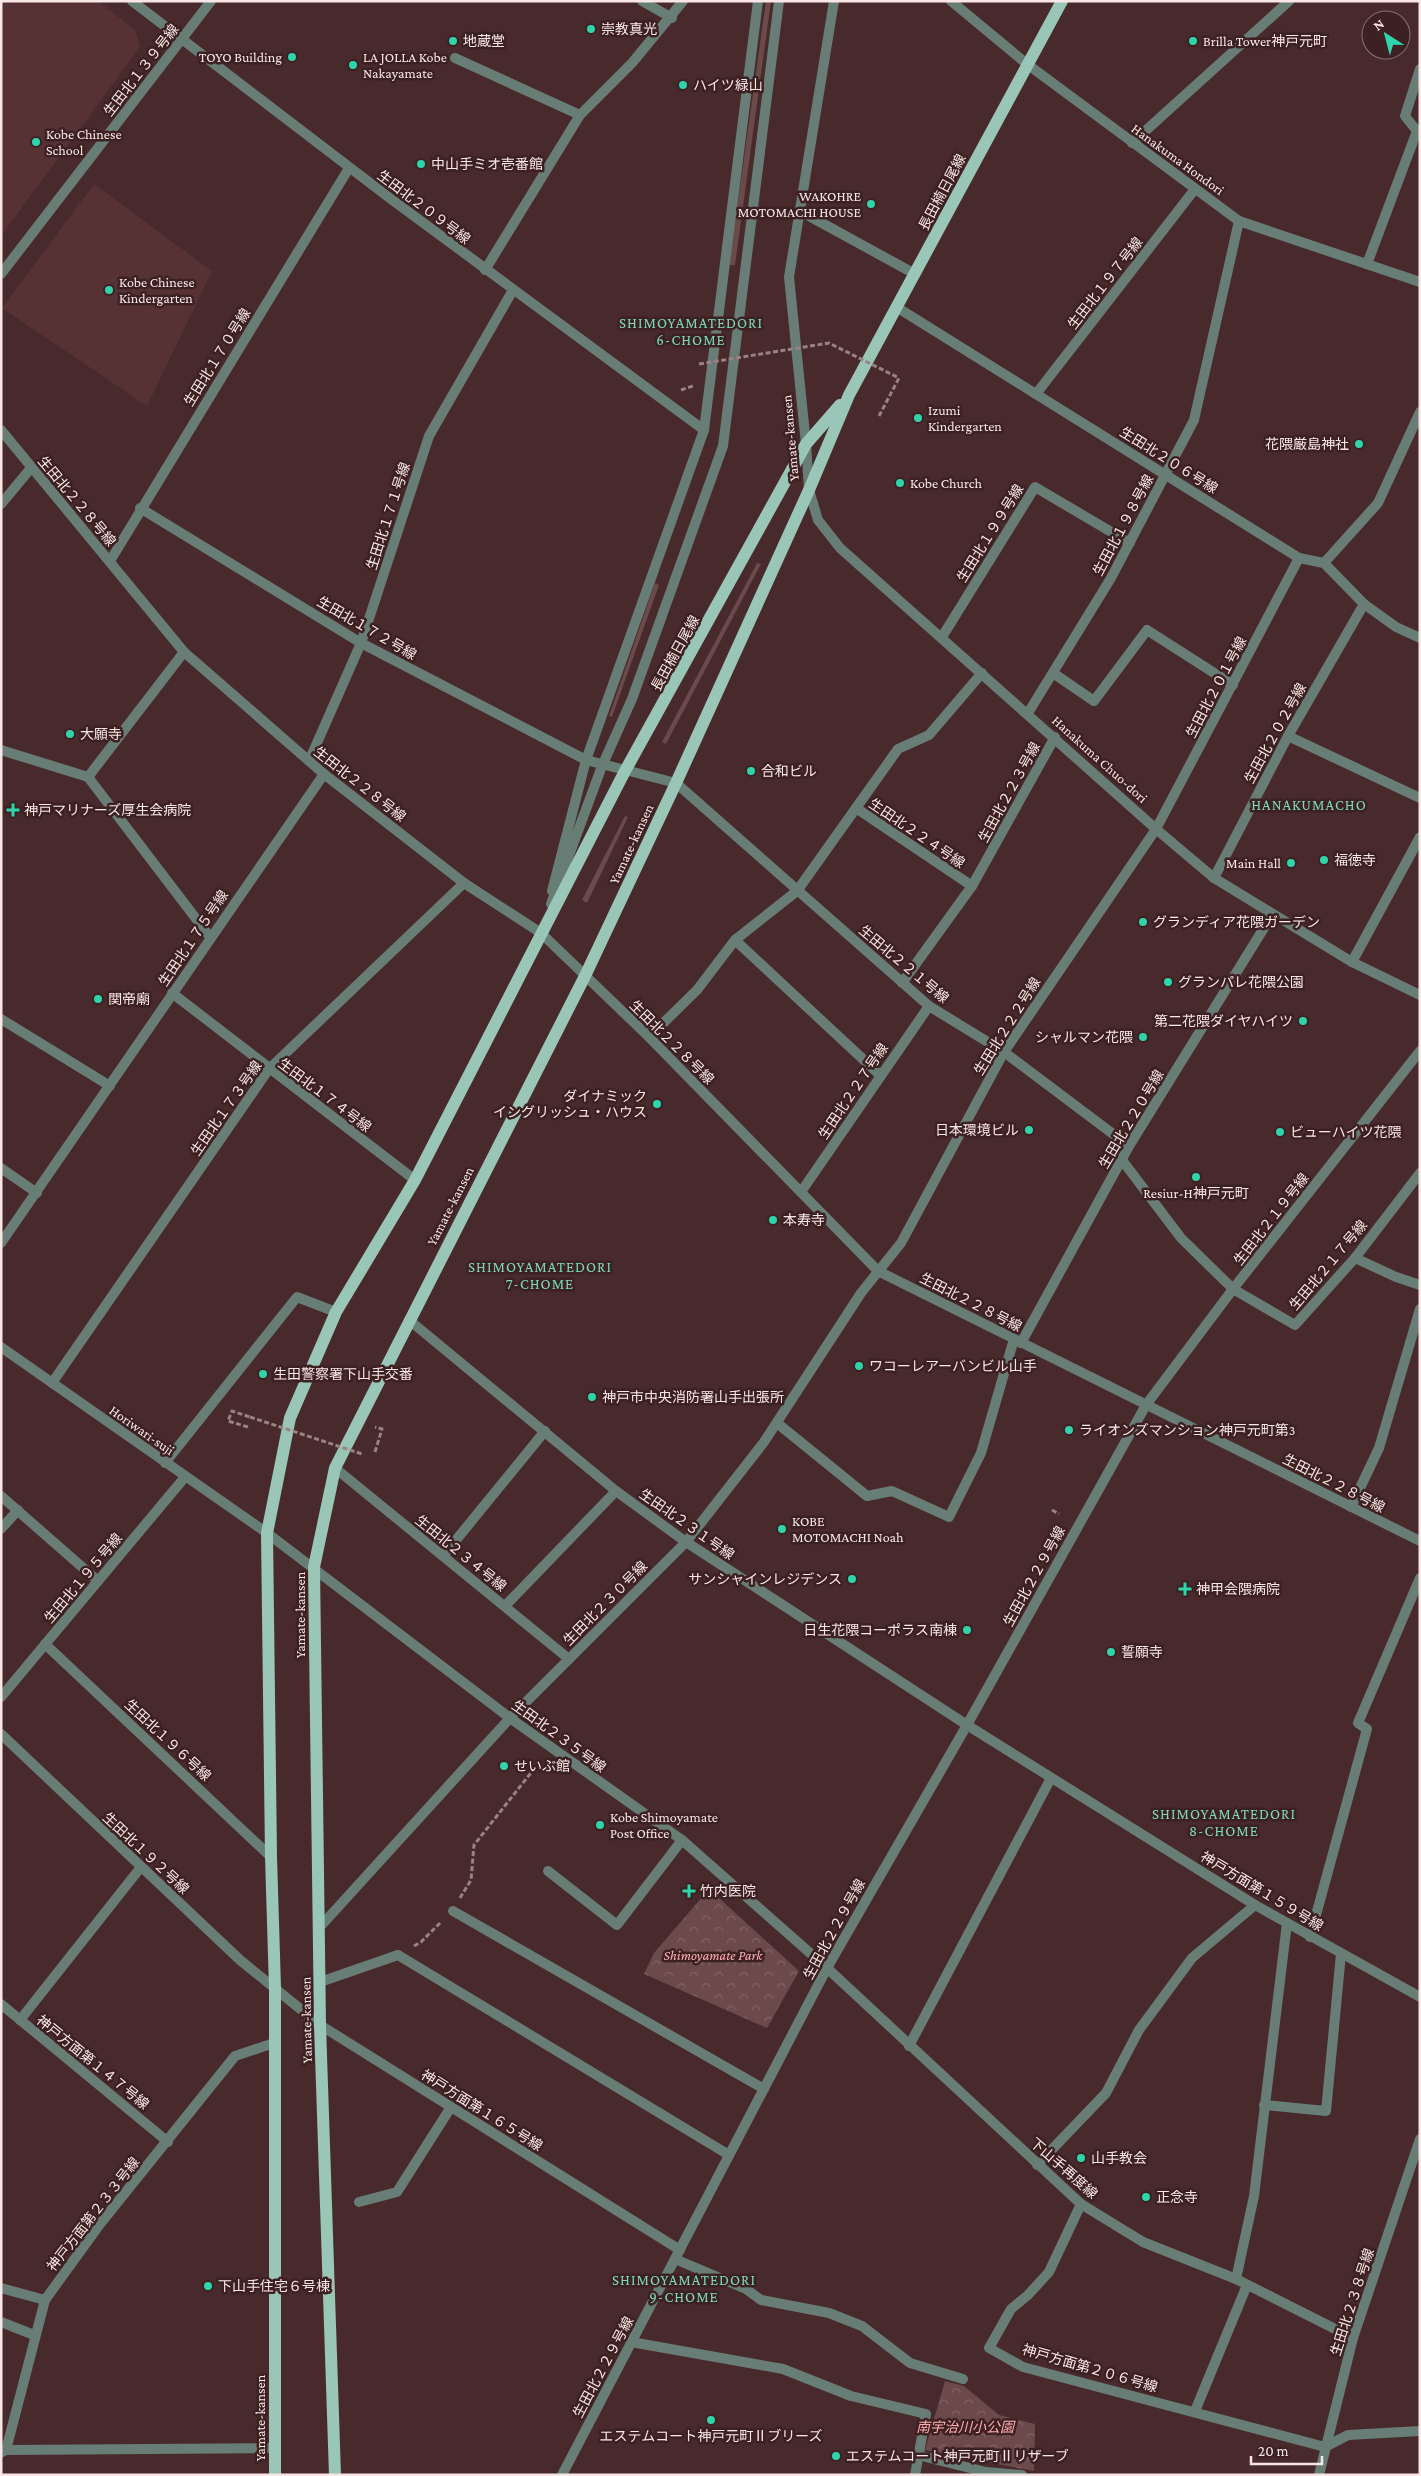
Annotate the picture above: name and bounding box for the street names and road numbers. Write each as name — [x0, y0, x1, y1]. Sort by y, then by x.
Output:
street label: 生田北１３９号線 — [100, 21, 182, 119]
street label: Hanakuma Hondori — [1129, 120, 1228, 198]
street label: 長田楠日尾線 — [915, 151, 969, 233]
street label: 生田北２０９号線 — [374, 167, 474, 247]
street label: 生田北１９７号線 — [1064, 234, 1146, 332]
street label: 生田北１７０号線 — [181, 305, 253, 409]
street label: Yamate-kansen — [778, 394, 802, 482]
street label: 生田北２０６号線 — [1117, 424, 1221, 496]
street label: 生田北２２８号線 — [35, 453, 119, 549]
street label: 生田北１７１号線 — [363, 460, 413, 572]
street label: 生田北１９８号線 — [1090, 472, 1156, 578]
street label: 生田北１９９号線 — [954, 481, 1026, 585]
street label: 生田北１７２号線 — [315, 593, 419, 663]
street label: 長田楠日尾線 — [648, 612, 702, 694]
street label: 生田北２０１号線 — [1183, 634, 1249, 740]
street label: 生田北２０２号線 — [1241, 680, 1309, 786]
street label: Hanakuma Chuo-dori — [1049, 712, 1151, 806]
street label: 生田北２２３号線 — [975, 739, 1043, 845]
street label: 生田北２２８号線 — [311, 743, 409, 825]
street label: 生田北２２４号線 — [866, 795, 968, 871]
street label: Yamate-kansen — [605, 801, 657, 887]
street label: 生田北１７５号線 — [155, 887, 231, 989]
street label: 生田北２２１号線 — [856, 922, 952, 1006]
street label: 生田北２２２号線 — [971, 974, 1043, 1078]
street label: 生田北２２８号線 — [627, 997, 717, 1087]
street label: 生田北２２７号線 — [815, 1040, 891, 1142]
street label: 生田北１７４号線 — [275, 1055, 375, 1135]
street label: 生田北１７３号線 — [187, 1058, 265, 1158]
street label: 生田北２２０号線 — [1095, 1067, 1167, 1171]
street label: Yamate-kansen — [423, 1163, 477, 1248]
street label: 生田北２１９号線 — [1230, 1170, 1312, 1268]
street label: 生田北２１７号線 — [1286, 1217, 1370, 1313]
street label: 生田北２２８号線 — [917, 1269, 1025, 1335]
street label: Horiwari-suji — [106, 1402, 178, 1459]
street label: 生田北２２８号線 — [1280, 1450, 1388, 1516]
street label: 生田北２３１号線 — [637, 1485, 737, 1563]
street label: 生田北２３４号線 — [412, 1512, 510, 1594]
street label: 生田北２２９号線 — [1000, 1523, 1068, 1629]
street label: 生田北１９５号線 — [41, 1530, 125, 1626]
street label: 生田北２３０号線 — [560, 1558, 650, 1648]
street label: Yamate-kansen — [292, 1571, 308, 1658]
street label: 生田北１９６号線 — [122, 1696, 214, 1784]
street label: 生田北２３５号線 — [509, 1697, 609, 1775]
street label: 生田北１９２号線 — [100, 1809, 192, 1897]
street label: 神戸方面第１５９号線 — [1198, 1848, 1326, 1934]
street label: 生田北２２９号線 — [800, 1876, 868, 1982]
street label: Yamate-kansen — [297, 1976, 315, 2063]
street label: 神戸方面第１４７号線 — [34, 2012, 152, 2112]
street label: 神戸方面第１６５号線 — [418, 2066, 546, 2154]
street label: 下山手再度線 — [1027, 2134, 1101, 2202]
street label: 神戸方面第２３３号線 — [44, 2154, 142, 2274]
street label: 生田北２３８号線 — [1327, 2246, 1377, 2358]
street label: 生田北２２９号線 — [570, 2314, 636, 2420]
street label: 神戸方面第２０６号線 — [1021, 2341, 1159, 2395]
street label: Yamate-kansen — [252, 2374, 268, 2461]

